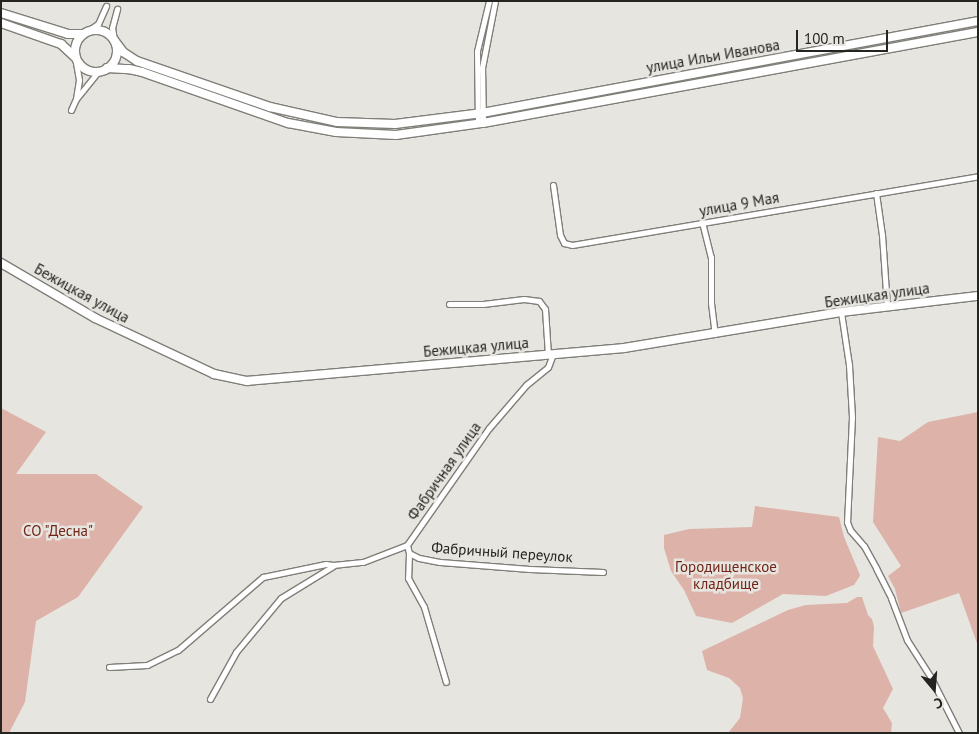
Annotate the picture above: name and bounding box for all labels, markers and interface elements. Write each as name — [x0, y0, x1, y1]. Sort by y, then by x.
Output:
scale bar — [799, 20, 892, 52]
text: 100 m — [804, 29, 845, 48]
street label: улица Ильи Иванова — [645, 35, 781, 77]
street label: улица 9 Мая — [698, 188, 780, 220]
street label: Бежицкая улица — [31, 259, 133, 327]
street label: Бежицкая улица — [823, 279, 931, 311]
street label: Бежицкая улица — [422, 333, 530, 361]
street label: Фабричная улица — [403, 418, 485, 524]
park label: СО "Десна" — [23, 522, 93, 540]
street label: Фабричный переулок — [431, 538, 573, 566]
park label: Городищенское кладбище — [675, 557, 777, 592]
north arrow — [909, 664, 959, 714]
text: С — [932, 693, 945, 713]

